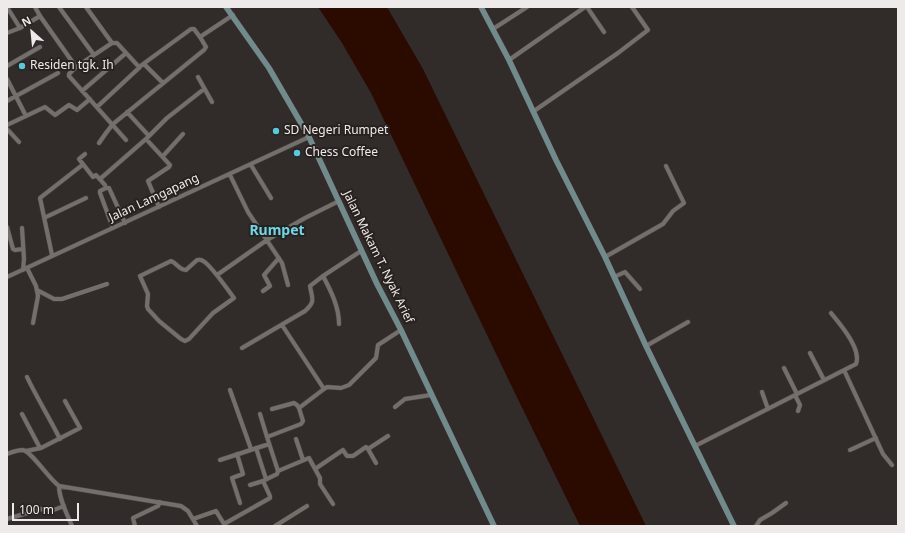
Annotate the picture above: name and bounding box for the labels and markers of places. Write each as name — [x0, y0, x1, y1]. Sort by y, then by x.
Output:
place label: Residen tgk. Ih — [30, 59, 114, 73]
marker: Residen tgk. Ih — [17, 61, 27, 71]
place label: SD Negeri Rumpet — [284, 124, 388, 138]
marker: SD Negeri Rumpet — [271, 126, 281, 136]
place label: Chess Coffee — [305, 146, 378, 160]
marker: Chess Coffee — [292, 148, 302, 158]

